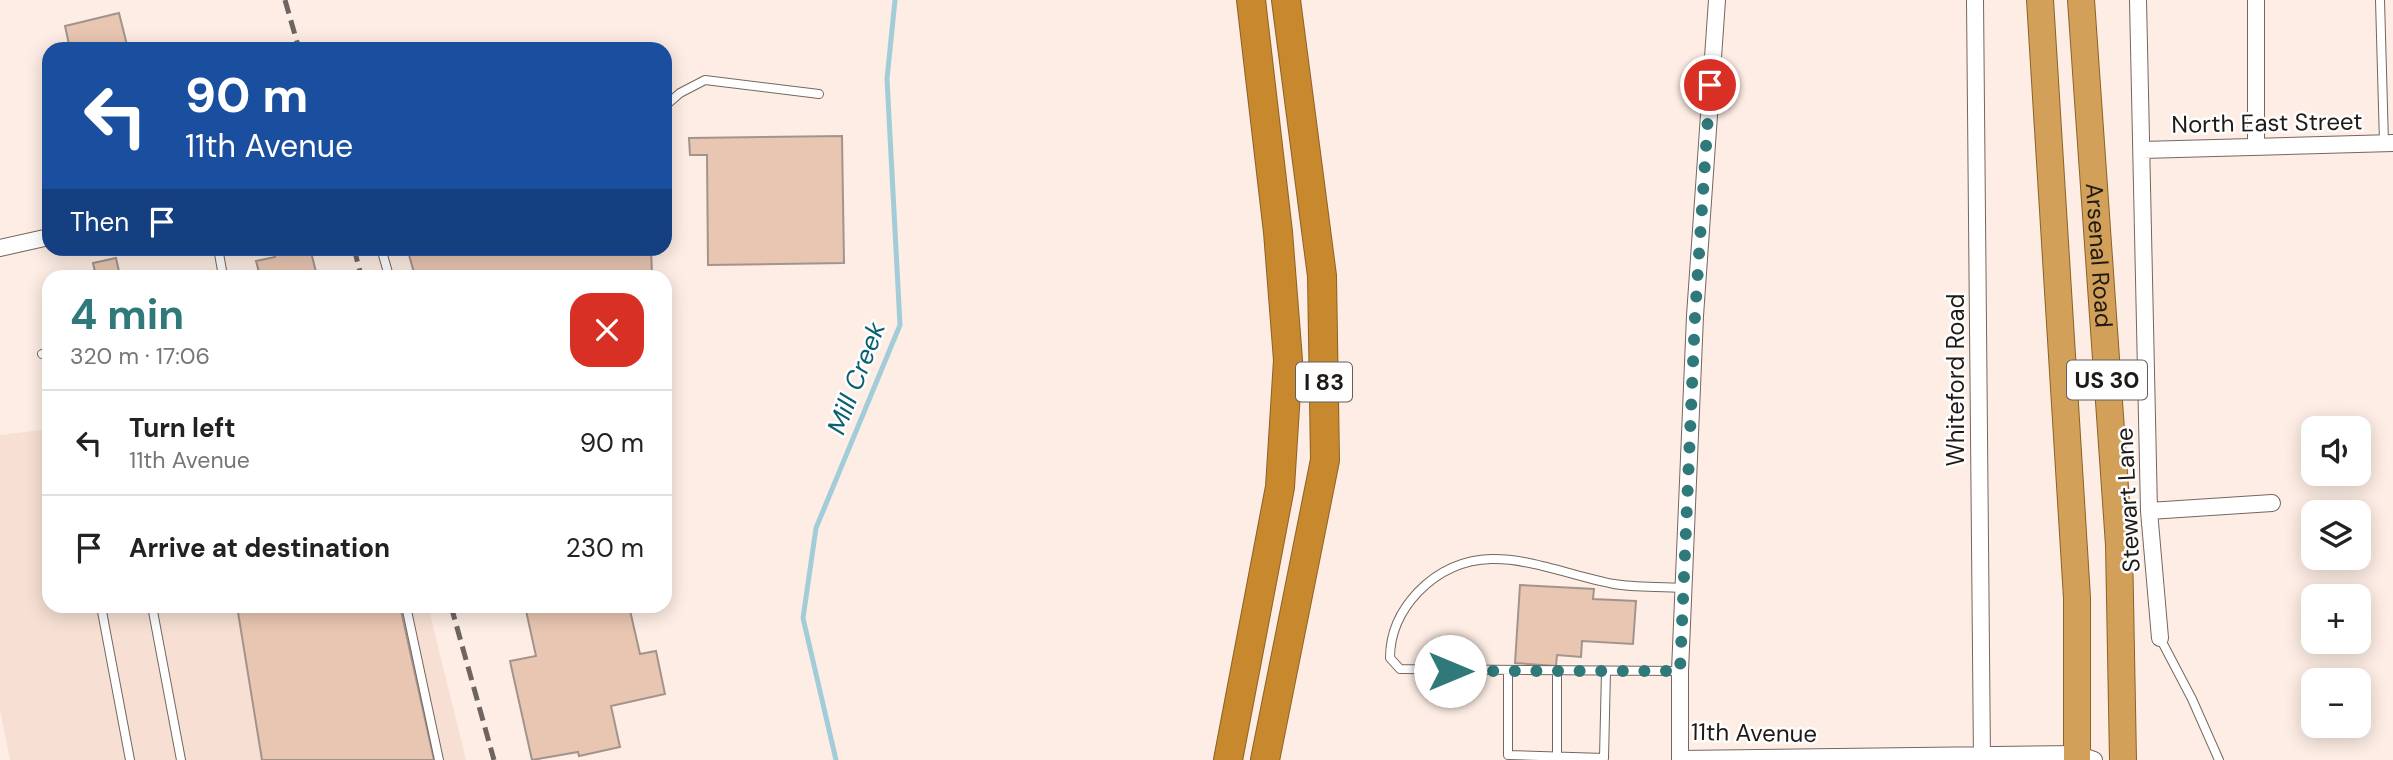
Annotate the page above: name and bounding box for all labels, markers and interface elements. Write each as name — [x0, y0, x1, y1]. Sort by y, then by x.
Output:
pin — [1680, 55, 1740, 115]
text: 90 m — [185, 63, 308, 127]
icon: arrive — [1691, 66, 1729, 104]
icon: left — [70, 70, 161, 161]
street label: North East Street — [2171, 105, 2363, 140]
text: 11th Avenue — [185, 125, 353, 167]
street label: Arsenal Road — [2079, 182, 2120, 329]
icon: arrive — [143, 203, 181, 241]
text: Then — [70, 205, 129, 239]
text: 4 min — [70, 287, 184, 342]
button: close — [570, 293, 644, 367]
street label: Whiteford Road — [1940, 293, 1971, 467]
water label: Mill Creek — [819, 316, 893, 439]
text: 320 m · 17:06 — [70, 341, 210, 371]
road number: US 30 — [2067, 360, 2147, 400]
road number: I 83 — [1296, 362, 1352, 402]
text: Turn left — [129, 411, 236, 445]
map controls — [2301, 416, 2371, 738]
button: sound — [2301, 416, 2371, 486]
icon: left — [70, 424, 108, 462]
text: 90 m — [580, 426, 644, 460]
street label: Stewart Lane — [2108, 427, 2147, 573]
text: 11th Avenue — [129, 445, 250, 475]
button: layers — [2301, 500, 2371, 570]
icon: arrive — [70, 529, 108, 567]
text: Arrive at destination — [129, 531, 390, 565]
text: 230 m — [566, 531, 644, 565]
button: + — [2301, 584, 2371, 654]
position arrow — [1413, 634, 1487, 708]
button: − — [2301, 668, 2371, 738]
street label: 11th Avenue — [1691, 716, 1817, 749]

